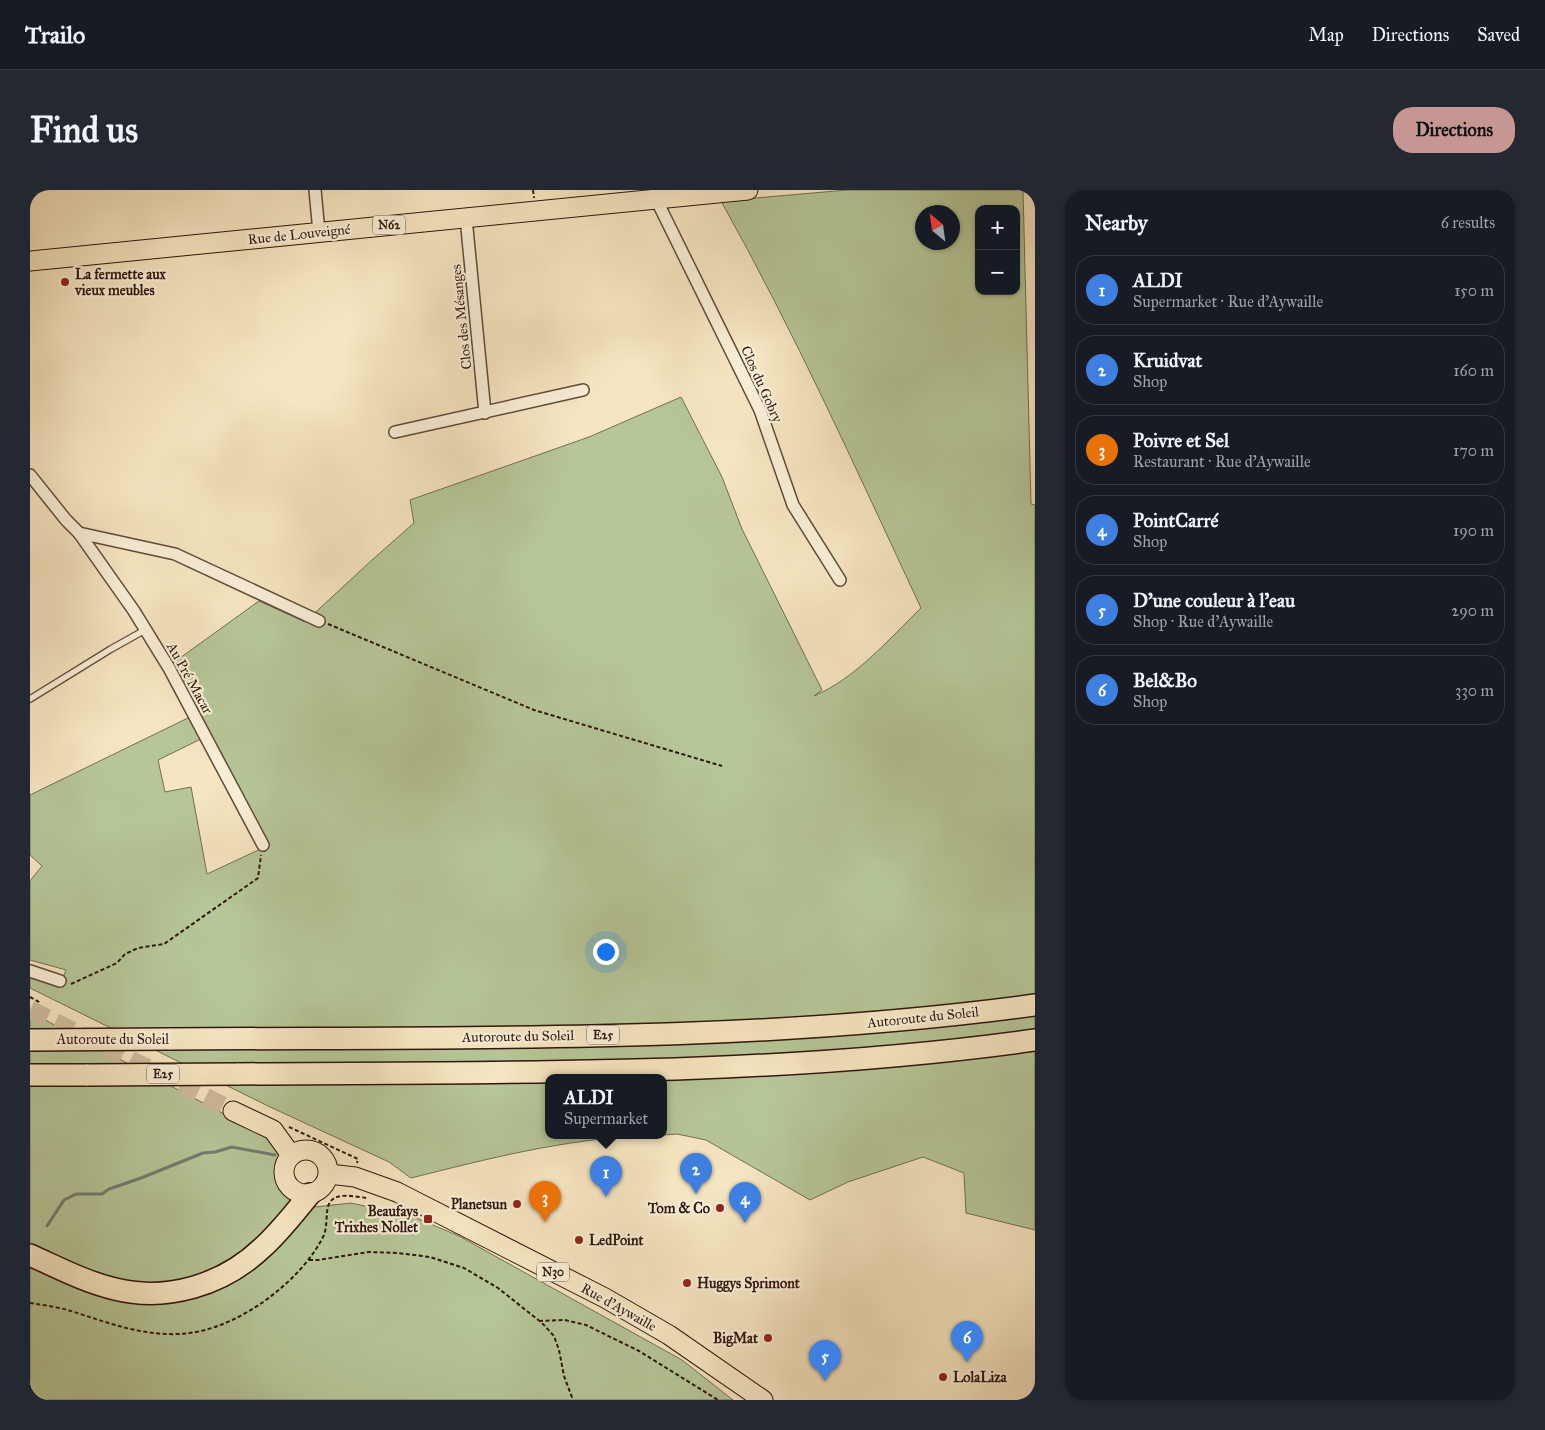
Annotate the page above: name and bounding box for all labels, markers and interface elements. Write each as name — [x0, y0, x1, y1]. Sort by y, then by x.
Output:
text: Trailo — [25, 20, 85, 50]
text: Map — [1308, 24, 1344, 46]
text: Directions — [1372, 24, 1449, 46]
text: Saved — [1477, 24, 1520, 46]
button: Directions — [1393, 107, 1515, 153]
text: Find us — [30, 109, 138, 152]
north arrow — [915, 205, 960, 250]
map controls — [975, 205, 1020, 295]
button: + — [975, 205, 1020, 250]
text: Nearby — [1085, 210, 1148, 236]
text: 6 results — [1441, 213, 1495, 232]
road number: N62 — [373, 216, 405, 234]
street label: Rue de Louveigné — [247, 221, 351, 248]
button: − — [975, 250, 1020, 295]
street label: Clos des Mésanges — [448, 263, 475, 370]
place label: La fermette aux vieux meubles — [74, 266, 167, 299]
text: ALDI — [1133, 269, 1183, 292]
marker: La fermette aux vieux meubles — [59, 276, 71, 288]
text: 1 — [1099, 281, 1105, 300]
text: 150 m — [1454, 281, 1494, 300]
text: Supermarket · Rue d'Aywaille — [1133, 292, 1323, 311]
street label: Clos du Gobry — [737, 343, 786, 426]
text: Kruidvat — [1133, 349, 1202, 372]
text: 2 — [1098, 361, 1106, 380]
text: 160 m — [1453, 361, 1494, 380]
text: Shop — [1133, 372, 1167, 391]
text: Poivre et Sel — [1133, 429, 1229, 452]
text: 3 — [1099, 441, 1105, 460]
text: 170 m — [1453, 441, 1494, 460]
text: Restaurant · Rue d'Aywaille — [1133, 452, 1311, 471]
text: PointCarré — [1133, 509, 1218, 532]
text: 4 — [1098, 521, 1106, 540]
text: 190 m — [1453, 521, 1494, 540]
text: Shop — [1133, 532, 1167, 551]
text: D'une couleur à l'eau — [1133, 589, 1295, 612]
text: 5 — [1098, 601, 1106, 620]
text: 290 m — [1451, 601, 1494, 620]
text: Shop · Rue d'Aywaille — [1133, 612, 1273, 631]
street label: Au Pré Macar — [162, 639, 217, 718]
text: Bel&Bo — [1133, 669, 1197, 692]
text: 6 — [1098, 681, 1106, 700]
text: 330 m — [1455, 681, 1494, 700]
text: Shop — [1133, 692, 1167, 711]
your location — [593, 939, 619, 965]
street label: Autoroute du Soleil — [865, 1003, 980, 1032]
road number: E25 — [587, 1026, 619, 1044]
street label: Autoroute du Soleil — [461, 1027, 574, 1046]
street label: Autoroute du Soleil — [56, 1031, 169, 1048]
road number: E25 — [147, 1064, 179, 1084]
popup — [545, 1074, 667, 1139]
text: ALDI — [564, 1086, 614, 1109]
text: Supermarket — [564, 1109, 648, 1128]
pin: 2 — [680, 1153, 712, 1194]
pin: 1 — [590, 1156, 622, 1197]
pin: 3 — [529, 1181, 561, 1222]
pin: 4 — [729, 1182, 761, 1223]
place label: Planetsun — [451, 1196, 507, 1213]
marker: Planetsun — [511, 1198, 523, 1210]
place label: Tom & Co — [647, 1200, 710, 1217]
marker: Tom & Co — [714, 1202, 726, 1214]
place label: Beaufays Trixhes Nollet — [334, 1203, 418, 1236]
marker: Beaufays Trixhes Nollet — [422, 1213, 434, 1225]
place label: LedPoint — [589, 1232, 643, 1249]
marker: LedPoint — [573, 1234, 585, 1246]
road number: N30 — [537, 1262, 569, 1282]
place label: Huggys Sprimont — [697, 1275, 800, 1293]
marker: Huggys Sprimont — [681, 1277, 693, 1289]
street label: Rue d'Aywaille — [578, 1280, 660, 1335]
pin: 6 — [951, 1321, 983, 1362]
place label: BigMat — [713, 1330, 758, 1348]
marker: BigMat — [762, 1332, 774, 1344]
pin: 5 — [809, 1340, 841, 1381]
place label: LolaLiza — [953, 1369, 1008, 1386]
marker: LolaLiza — [937, 1371, 949, 1383]

